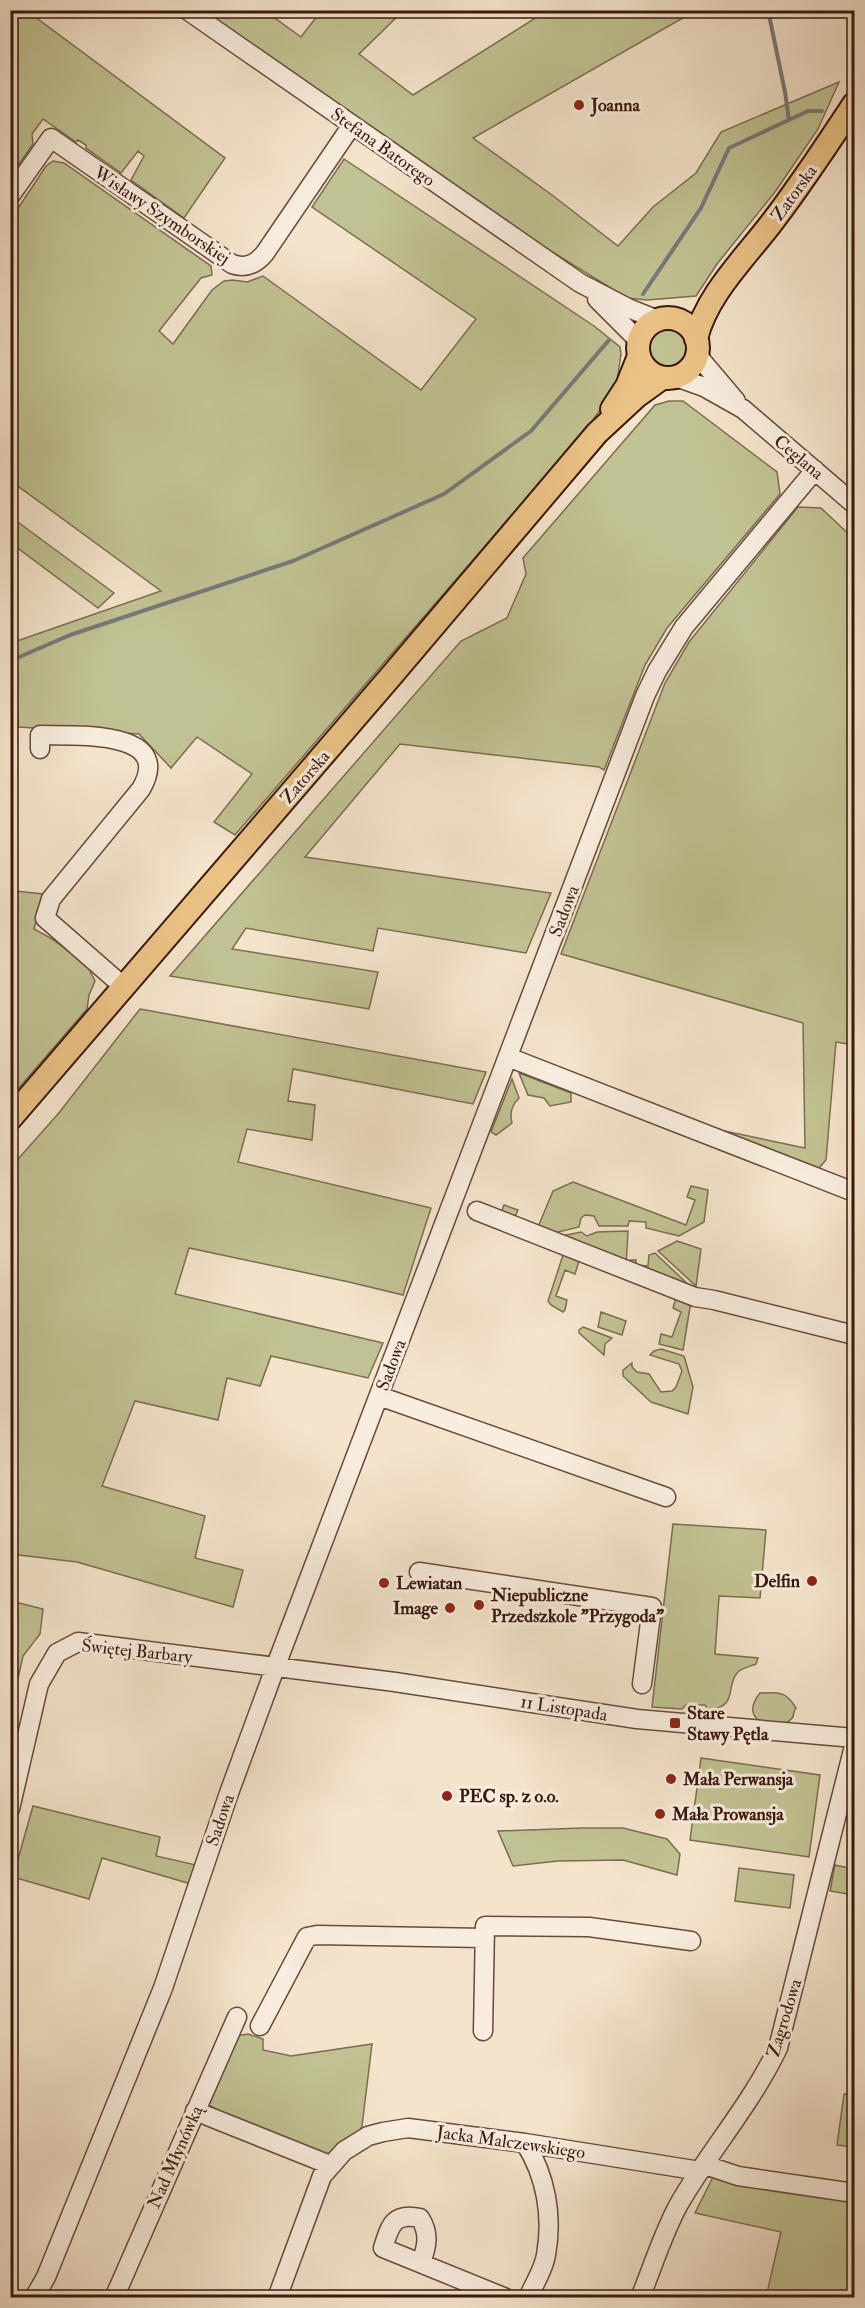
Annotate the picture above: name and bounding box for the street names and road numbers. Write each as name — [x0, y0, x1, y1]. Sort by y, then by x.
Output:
street label: Stefana Batorego — [326, 103, 440, 192]
street label: Zatorska — [766, 160, 823, 226]
street label: Wisławy Szymborskiej — [88, 161, 234, 270]
street label: Ceglana — [769, 430, 829, 485]
street label: Zatorska — [276, 745, 335, 809]
street label: Sadowa — [544, 882, 585, 940]
street label: Sadowa — [371, 1336, 412, 1394]
street label: Świętej Barbary — [80, 1634, 195, 1669]
street label: 11 Listopada — [519, 1690, 610, 1727]
street label: Sadowa — [201, 1791, 240, 1849]
street label: Zagrodowa — [762, 1976, 807, 2060]
street label: Nad Młynówką — [143, 2101, 209, 2212]
street label: Jacka Malczewskiego — [434, 2121, 587, 2164]

